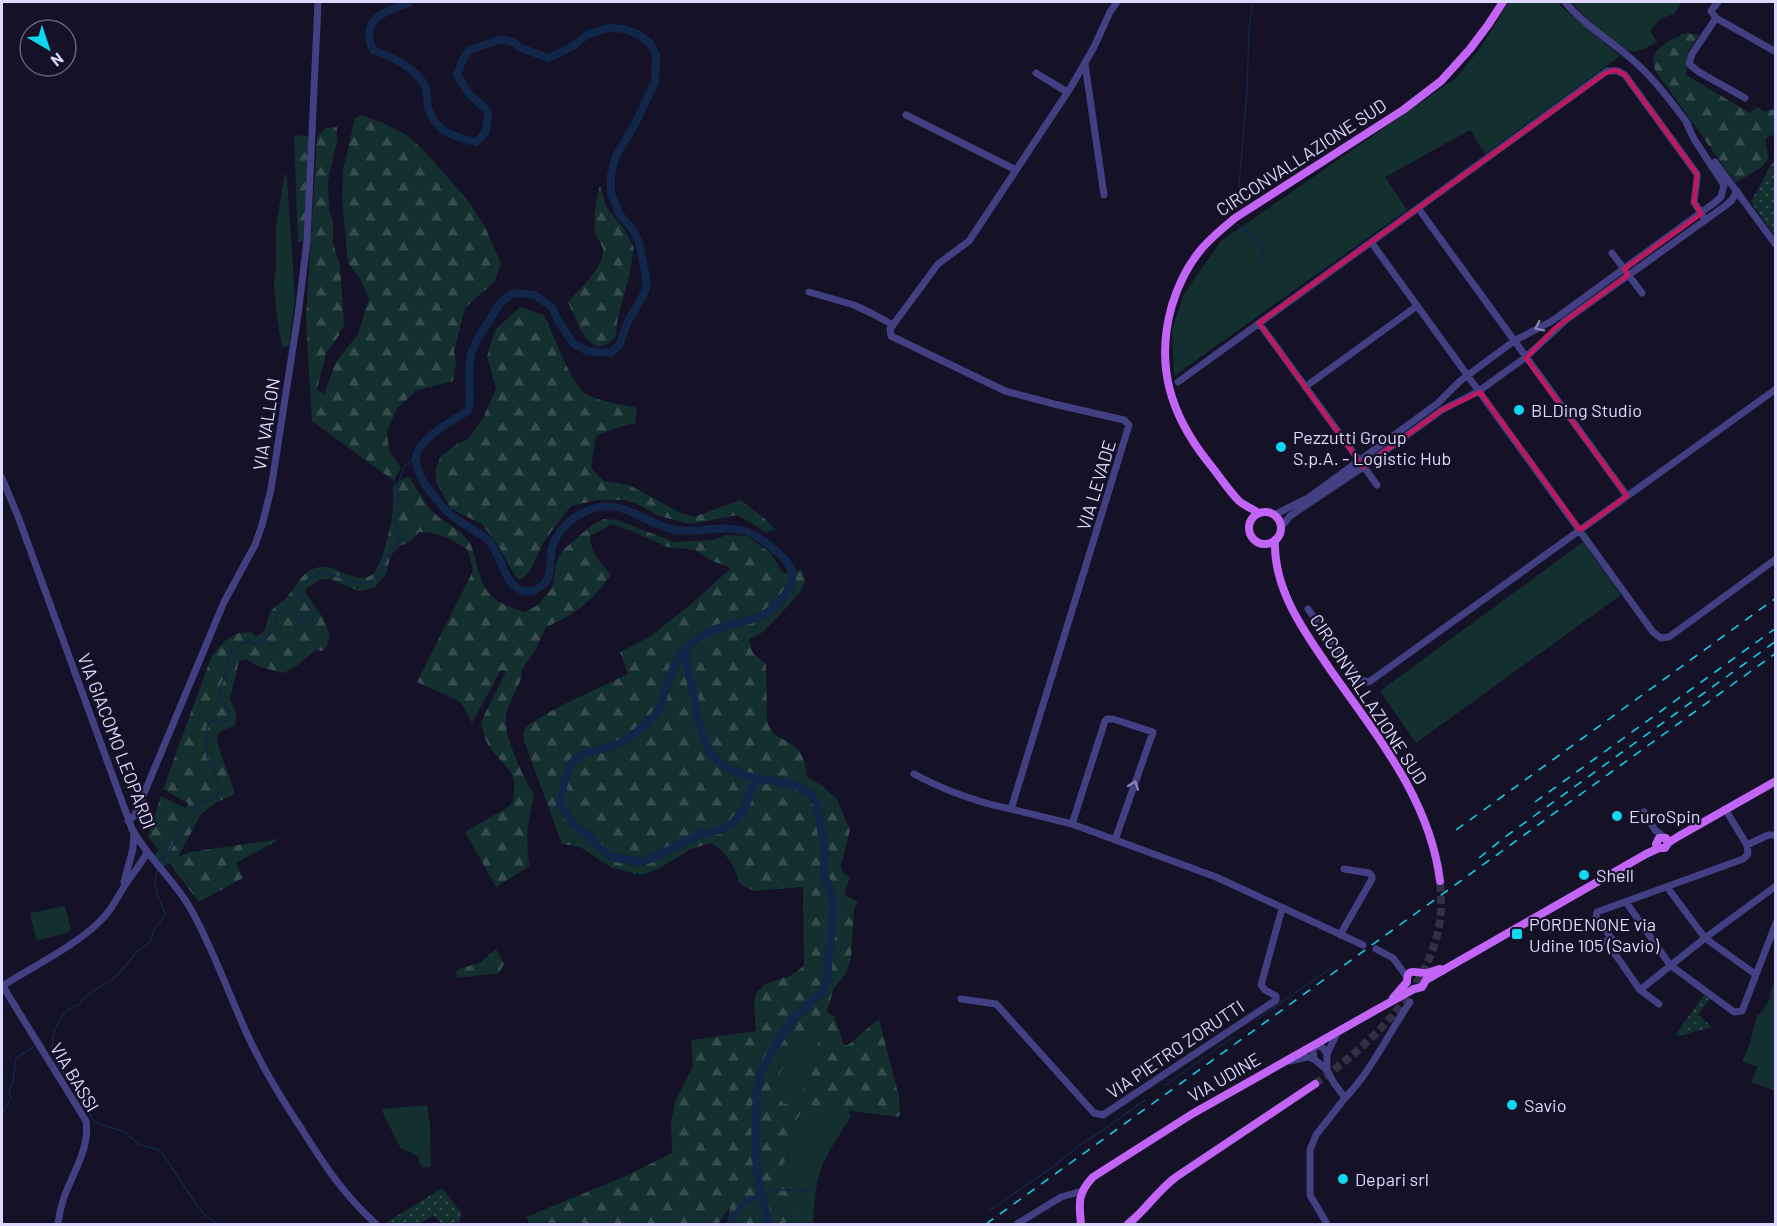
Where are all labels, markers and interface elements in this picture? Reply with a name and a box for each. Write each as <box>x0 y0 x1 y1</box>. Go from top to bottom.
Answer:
north arrow <box>18 18 78 78</box>
text: N <box>48 49 68 71</box>
street label: CIRCONVALLAZIONE SUD <box>1212 94 1390 220</box>
one-way arrow <box>1534 320 1545 332</box>
street label: VIA VALLON <box>248 376 284 472</box>
place label: BLDing Studio <box>1531 399 1642 421</box>
marker: BLDing Studio <box>1512 403 1526 417</box>
place label: Pezzutti Group S.p.A. - Logistic Hub <box>1293 426 1451 469</box>
street label: VIA LEVADE <box>1072 437 1120 533</box>
marker: Pezzutti Group S.p.A. - Logistic Hub <box>1274 440 1288 454</box>
street label: CIRCONVALLAZIONE SUD <box>1306 610 1432 788</box>
street label: VIA GIACOMO LEOPARDI <box>73 650 161 832</box>
one-way arrow <box>1127 780 1140 791</box>
place label: EuroSpin <box>1629 805 1701 827</box>
marker: EuroSpin <box>1610 809 1624 823</box>
place label: Shell <box>1596 864 1634 886</box>
marker: Shell <box>1577 868 1591 882</box>
place label: PORDENONE via Udine 105 (Savio) <box>1529 913 1659 956</box>
marker: PORDENONE via Udine 105 (Savio) <box>1510 927 1524 941</box>
street label: VIA PIETRO ZORUTTI <box>1102 995 1248 1103</box>
street label: VIA BASSI <box>46 1038 104 1116</box>
street label: VIA UDINE <box>1184 1047 1264 1107</box>
place label: Savio <box>1524 1094 1567 1116</box>
marker: Savio <box>1505 1098 1519 1112</box>
place label: Depari srl <box>1355 1168 1429 1190</box>
marker: Depari srl <box>1336 1172 1350 1186</box>

